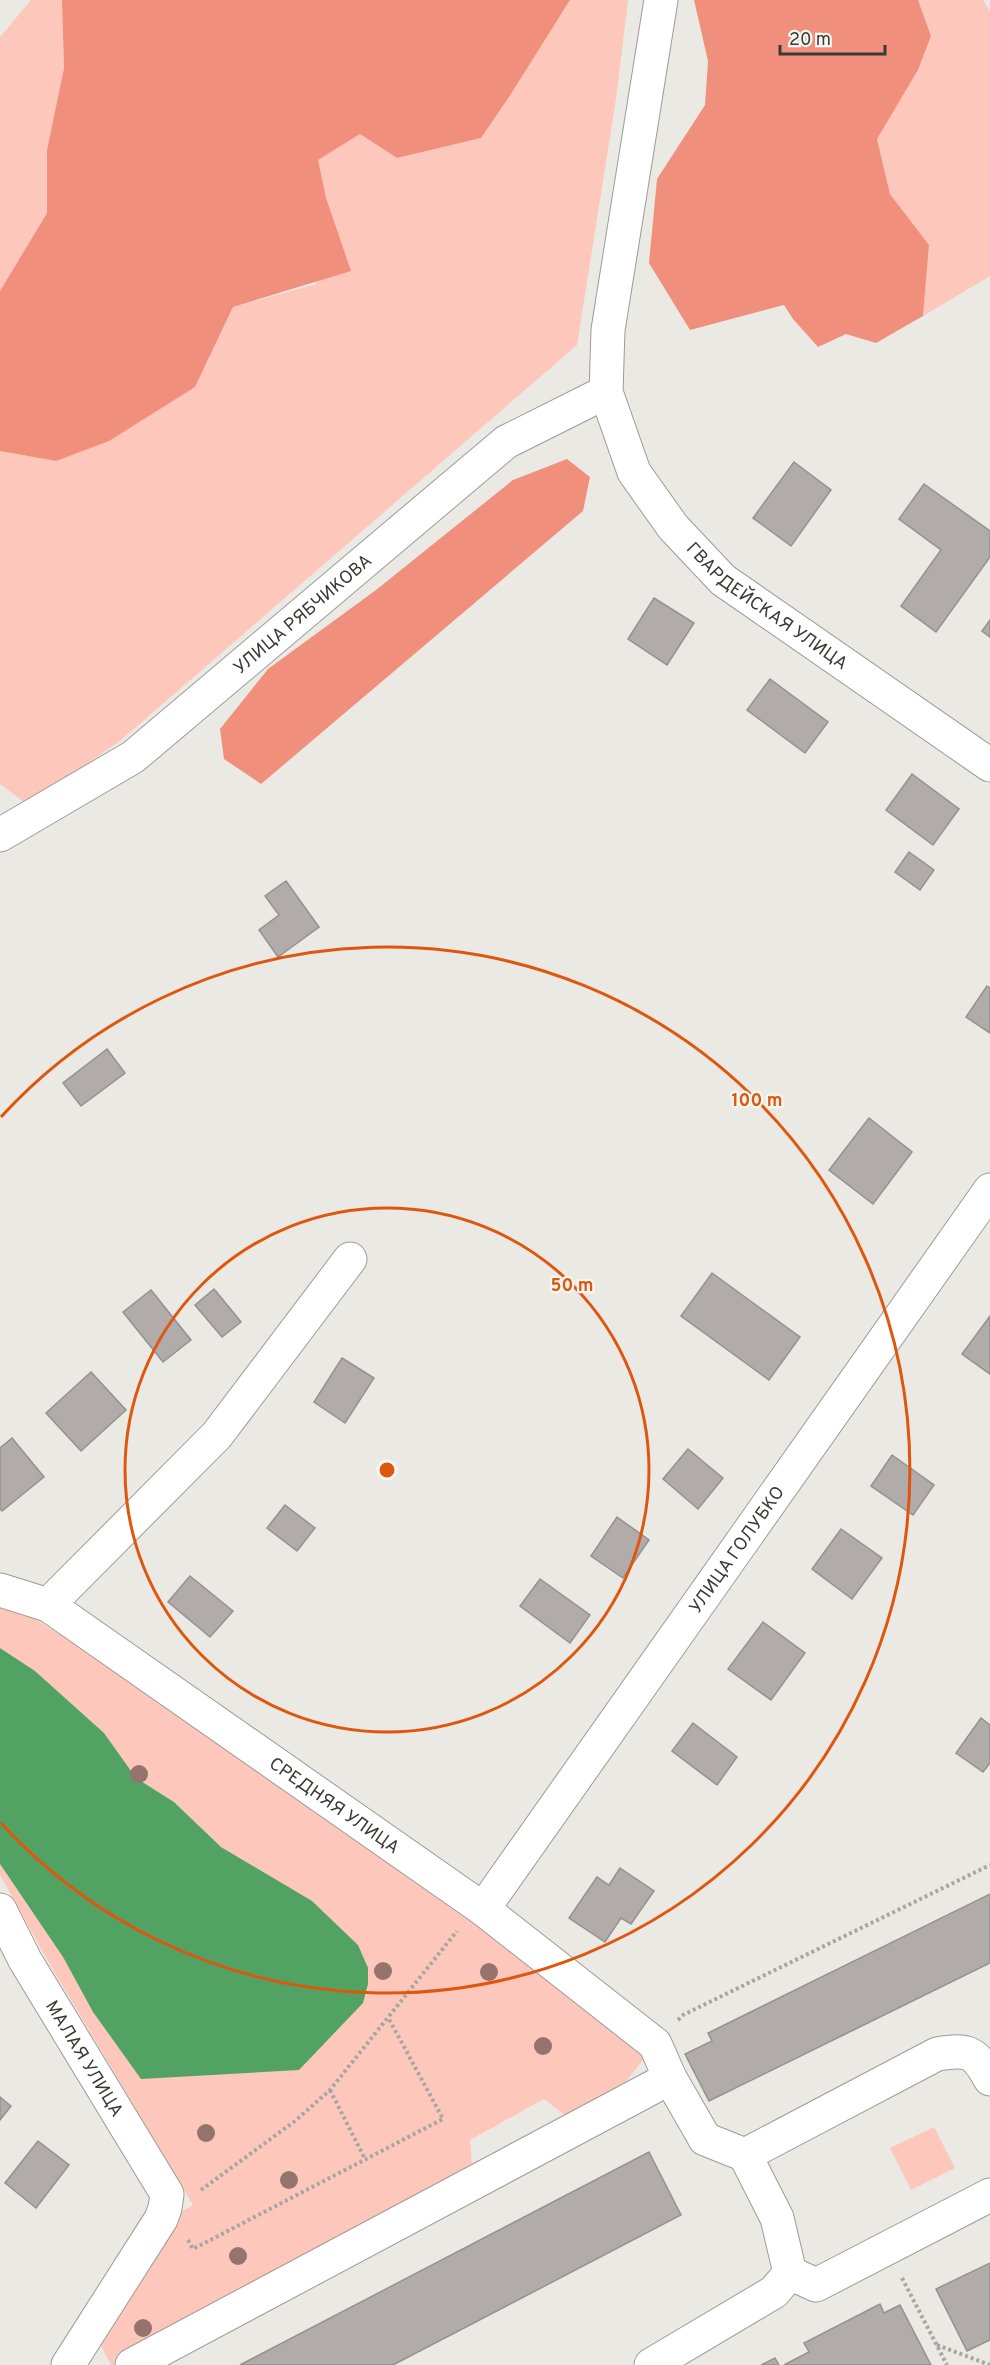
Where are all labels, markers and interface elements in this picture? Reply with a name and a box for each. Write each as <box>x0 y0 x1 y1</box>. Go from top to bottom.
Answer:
scale bar <box>780 18 885 56</box>
text: 20 m <box>789 29 831 52</box>
street label: ГВАРДЕЙСКАЯ УЛИЦА <box>680 538 852 676</box>
street label: УЛИЦА РЯБЧИКОВА <box>229 550 377 680</box>
text: 100 m <box>731 1090 783 1113</box>
text: 50 m <box>550 1275 594 1298</box>
centre of rings <box>377 1460 397 1480</box>
street label: УЛИЦА ГОЛУБКО <box>685 1482 791 1619</box>
street label: СРЕДНЯЯ УЛИЦА <box>264 1753 403 1860</box>
street label: МАЛАЯ УЛИЦА <box>39 1997 128 2122</box>

